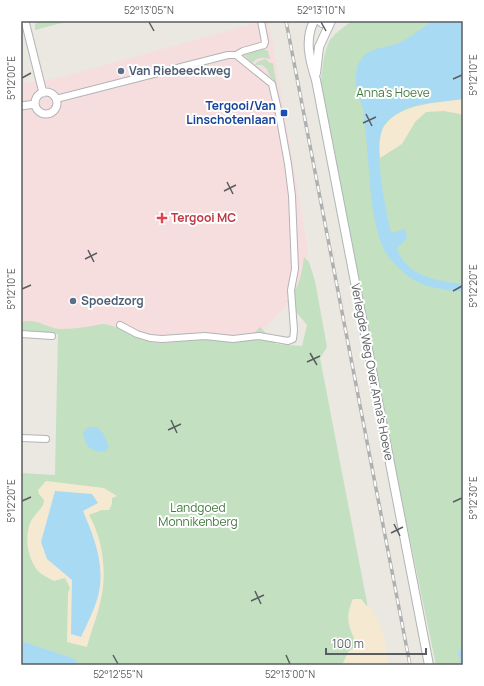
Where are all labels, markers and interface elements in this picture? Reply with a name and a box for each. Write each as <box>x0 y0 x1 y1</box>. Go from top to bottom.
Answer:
text: 52°13'05"N <box>124 3 174 17</box>
text: 52°13'10"N <box>297 3 345 17</box>
text: 5°12'10"E <box>466 54 480 96</box>
text: 5°12'00"E <box>4 56 18 100</box>
place label: Van Riebeeckweg <box>129 62 231 79</box>
marker: Van Riebeeckweg <box>116 66 126 76</box>
park label: Anna's Hoeve <box>356 84 430 101</box>
place label: Tergooi/Van Linschotenlaan <box>186 97 276 128</box>
marker: Tergooi/Van Linschotenlaan <box>279 108 289 118</box>
place label: Tergooi MC <box>171 209 236 226</box>
marker: Tergooi MC <box>156 212 168 224</box>
text: 5°12'20"E <box>466 264 480 308</box>
text: 5°12'10"E <box>4 268 18 310</box>
street label: Verlegde Weg Over Anna's Hoeve <box>347 282 398 462</box>
place label: Spoedzorg <box>81 292 144 309</box>
marker: Spoedzorg <box>68 296 78 306</box>
text: 5°12'30"E <box>466 476 480 520</box>
text: 5°12'20"E <box>4 479 18 523</box>
park label: Landgoed Monnikenberg <box>158 499 238 530</box>
scale bar <box>326 630 426 656</box>
text: 100 m <box>332 635 364 652</box>
text: 52°12'55"N <box>93 667 143 681</box>
text: 52°13'00"N <box>265 667 315 681</box>

